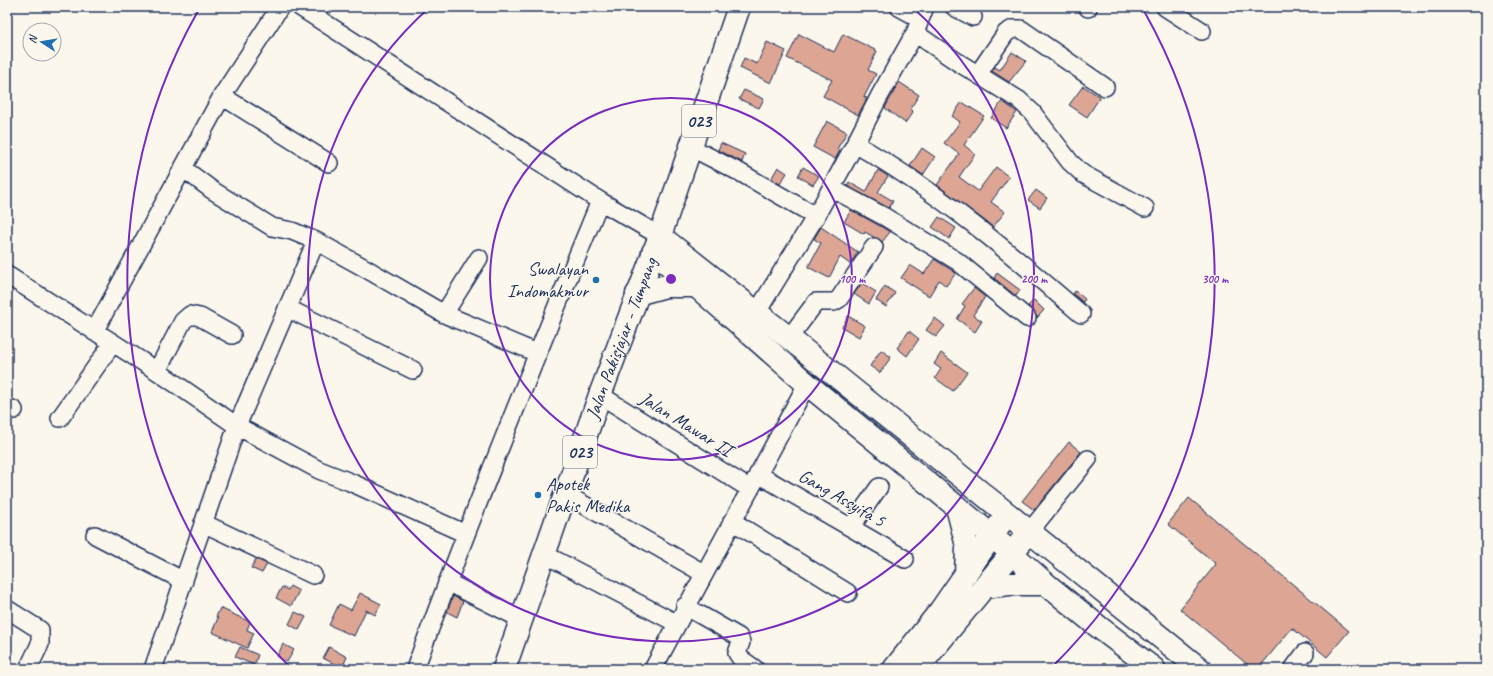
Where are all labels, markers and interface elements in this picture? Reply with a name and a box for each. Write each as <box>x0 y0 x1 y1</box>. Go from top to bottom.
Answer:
north arrow <box>22 22 62 62</box>
text: N <box>25 33 40 45</box>
road number: 023 <box>682 105 716 137</box>
street label: Jalan Pakisjajar - Tumpang <box>580 253 663 423</box>
place label: Swalayan Indomakmur <box>507 257 590 303</box>
text: 100 m <box>839 271 866 287</box>
text: 200 m <box>1021 271 1048 287</box>
text: 300 m <box>1202 271 1229 287</box>
centre of rings <box>664 272 678 286</box>
marker: Swalayan Indomakmur <box>591 275 601 285</box>
street label: Jalan Mawar II <box>634 386 740 464</box>
road number: 023 <box>563 436 597 468</box>
street label: Gang Assyifa 5 <box>794 464 891 533</box>
place label: Apotek Pakis Medika <box>546 472 631 518</box>
marker: Apotek Pakis Medika <box>533 490 543 500</box>

